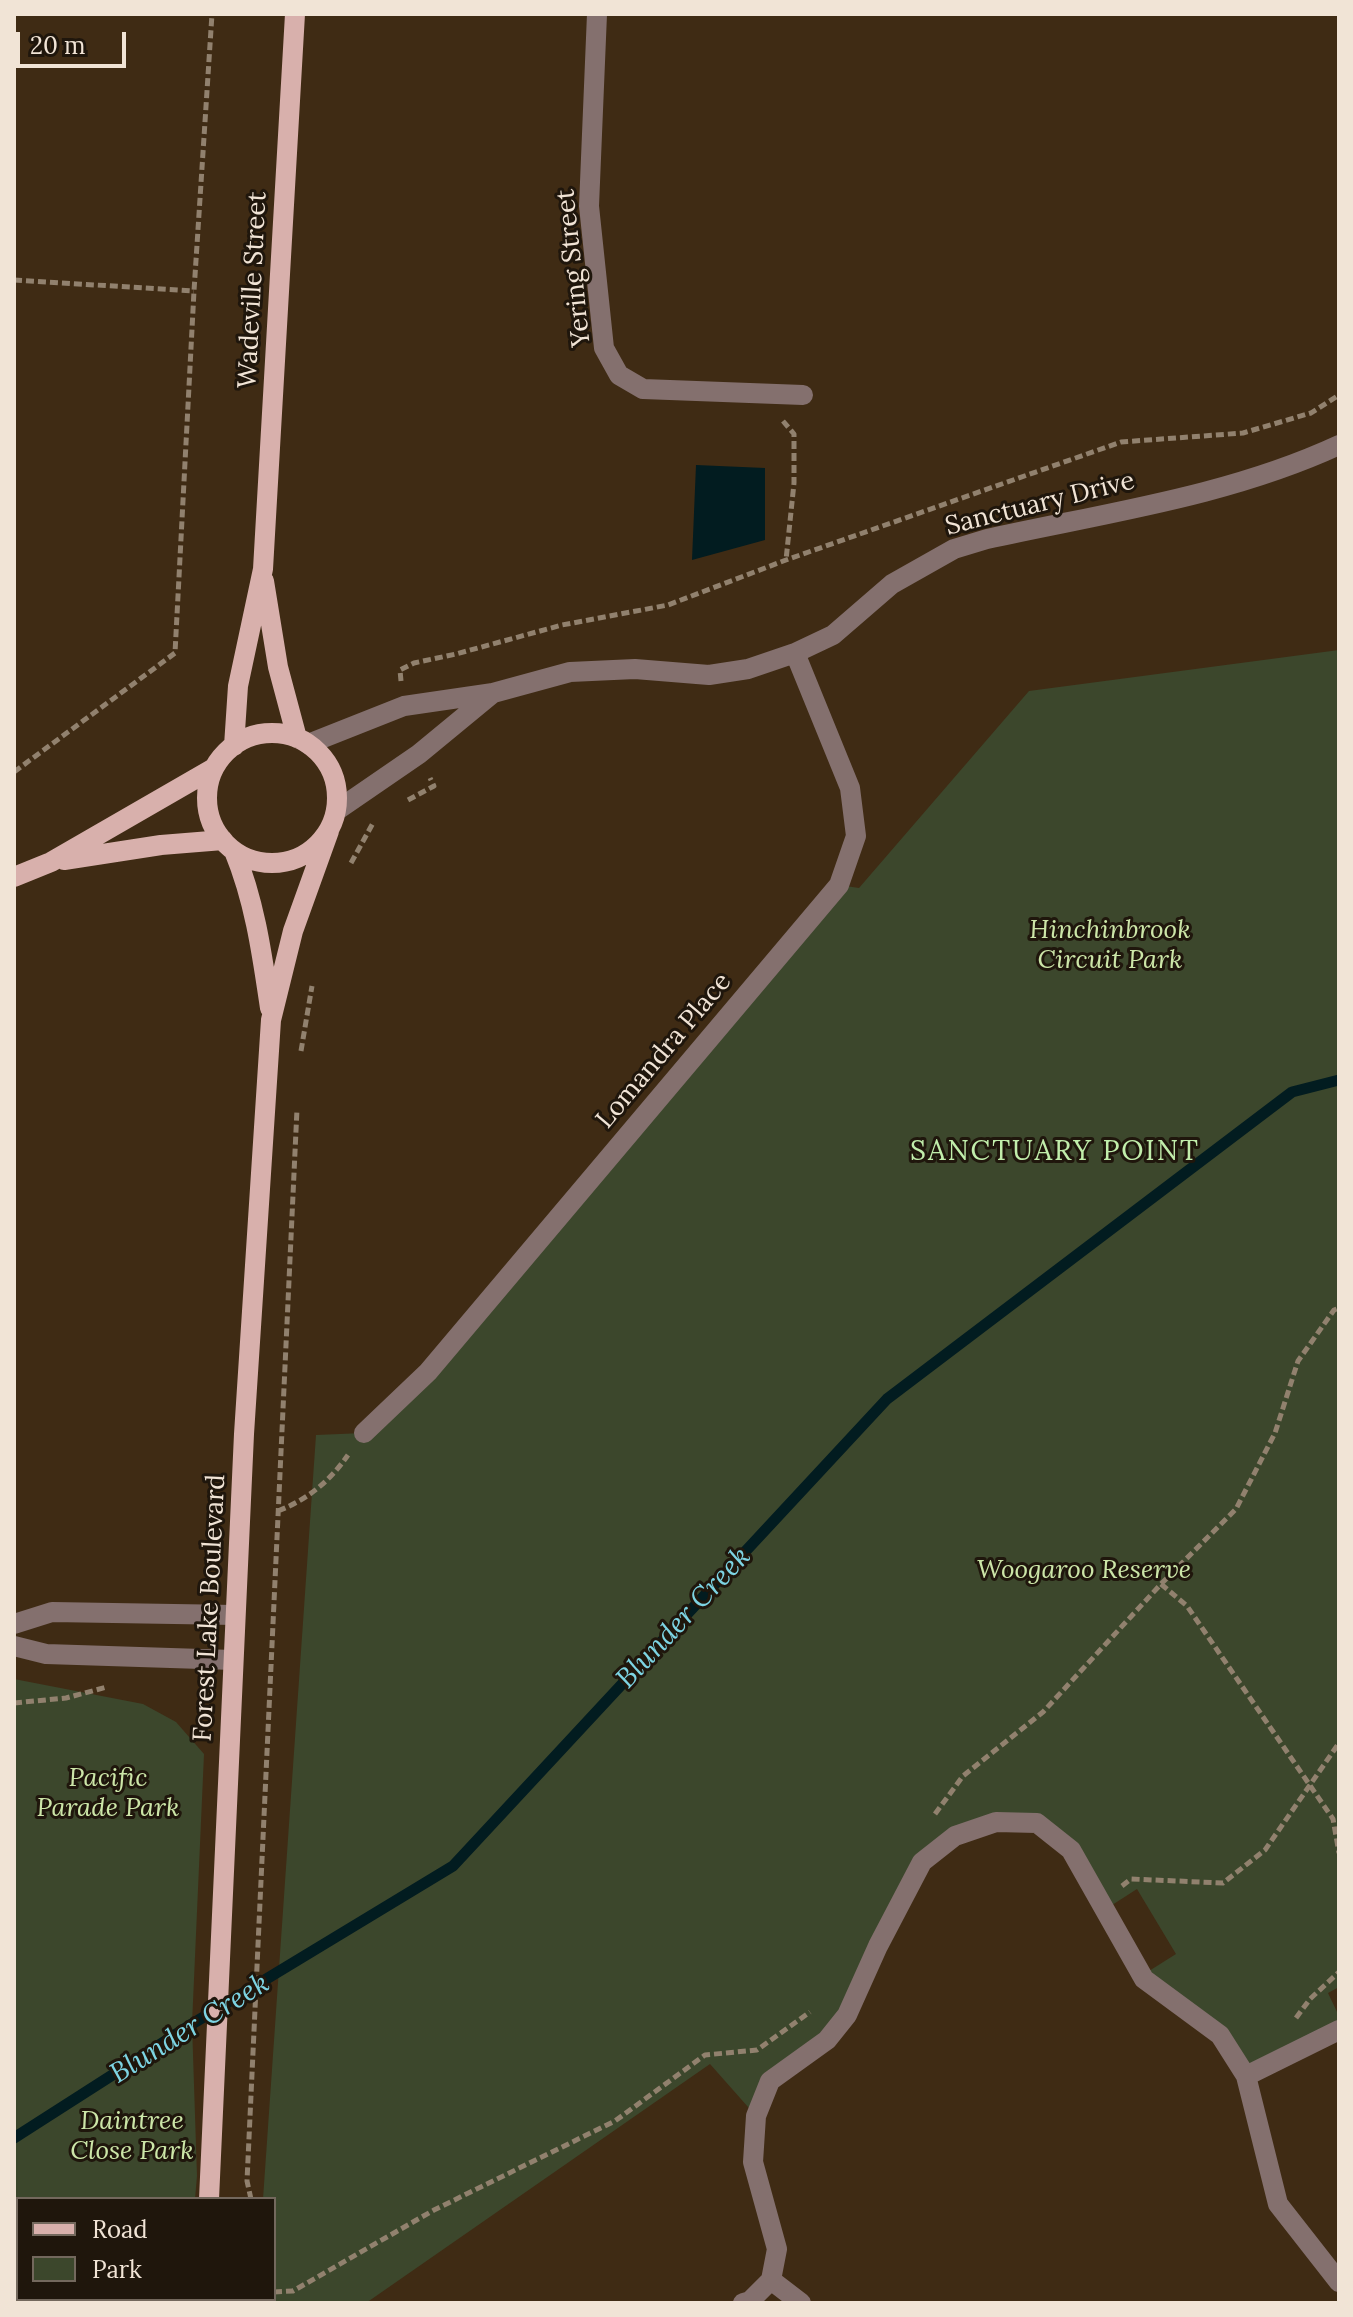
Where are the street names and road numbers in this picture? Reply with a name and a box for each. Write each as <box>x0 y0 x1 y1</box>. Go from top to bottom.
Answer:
street label: Yering Street <box>550 188 598 348</box>
street label: Wadeville Street <box>232 191 274 389</box>
street label: Sanctuary Drive <box>942 465 1138 543</box>
street label: Lomandra Place <box>590 967 738 1135</box>
street label: Forest Lake Boulevard <box>187 1473 233 1743</box>

